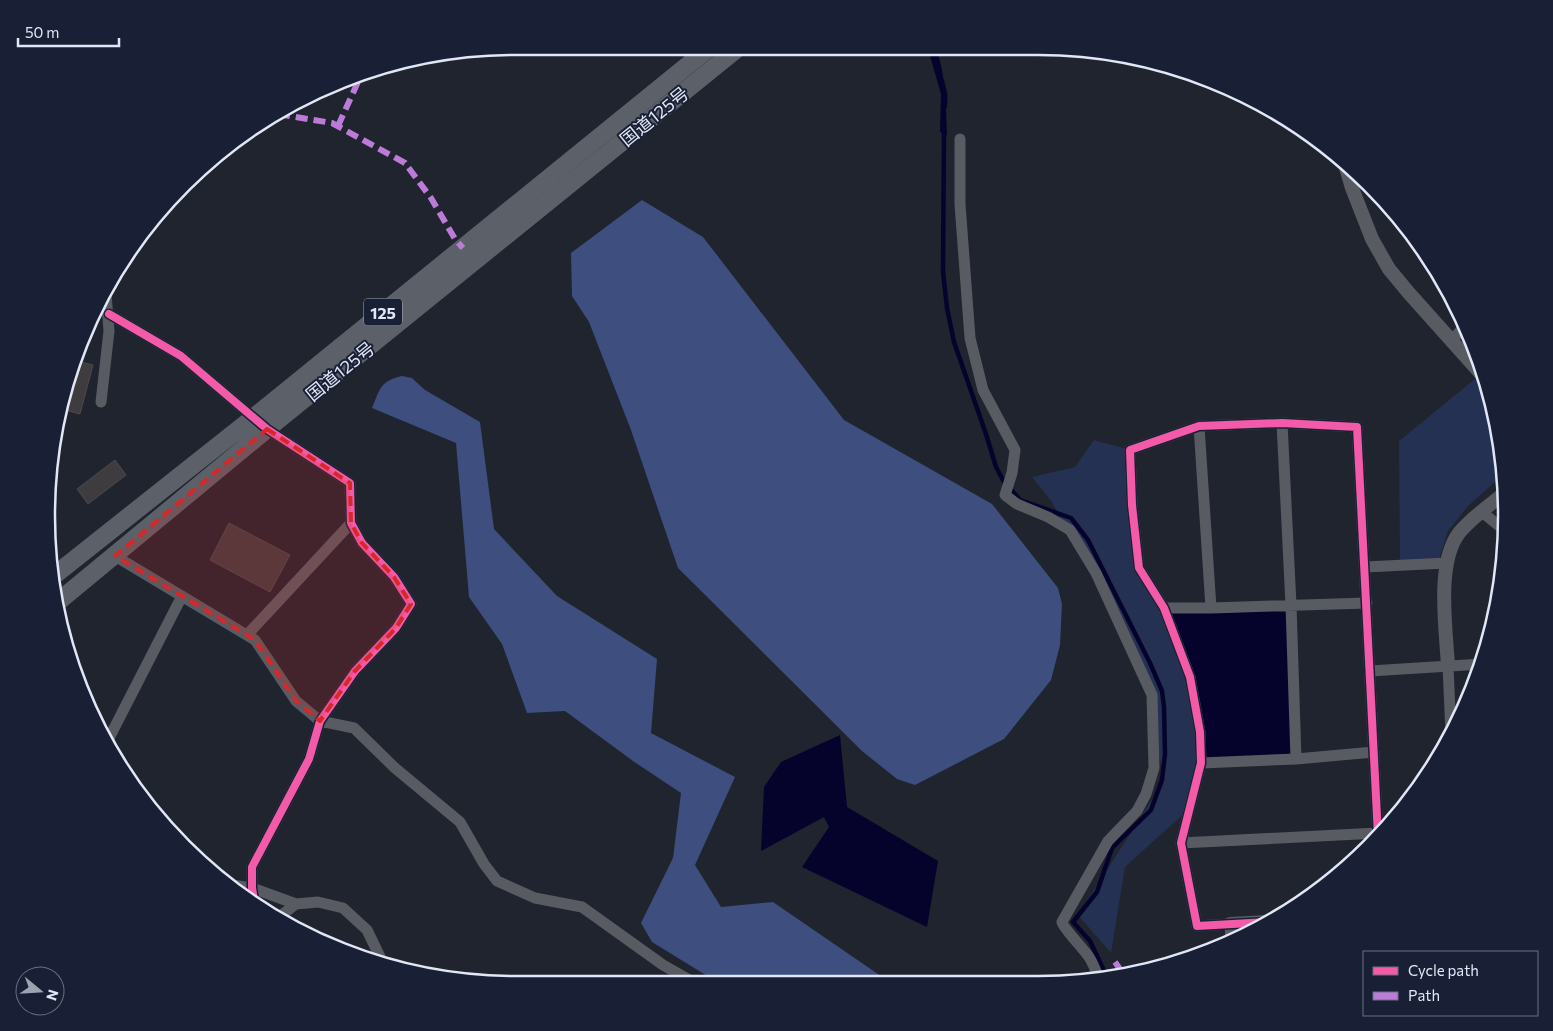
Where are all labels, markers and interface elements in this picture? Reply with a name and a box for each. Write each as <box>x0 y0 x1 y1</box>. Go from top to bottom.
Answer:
scale bar <box>18 15 119 47</box>
text: 50 m <box>25 23 59 41</box>
street label: 国道125号 <box>615 82 693 150</box>
road number: 125 <box>364 298 402 326</box>
street label: 国道125号 <box>301 337 379 405</box>
legend <box>1363 951 1538 1016</box>
text: Cycle path <box>1408 961 1479 979</box>
north arrow <box>15 966 65 1016</box>
text: Path <box>1408 986 1440 1004</box>
text: N <box>43 988 63 1003</box>

